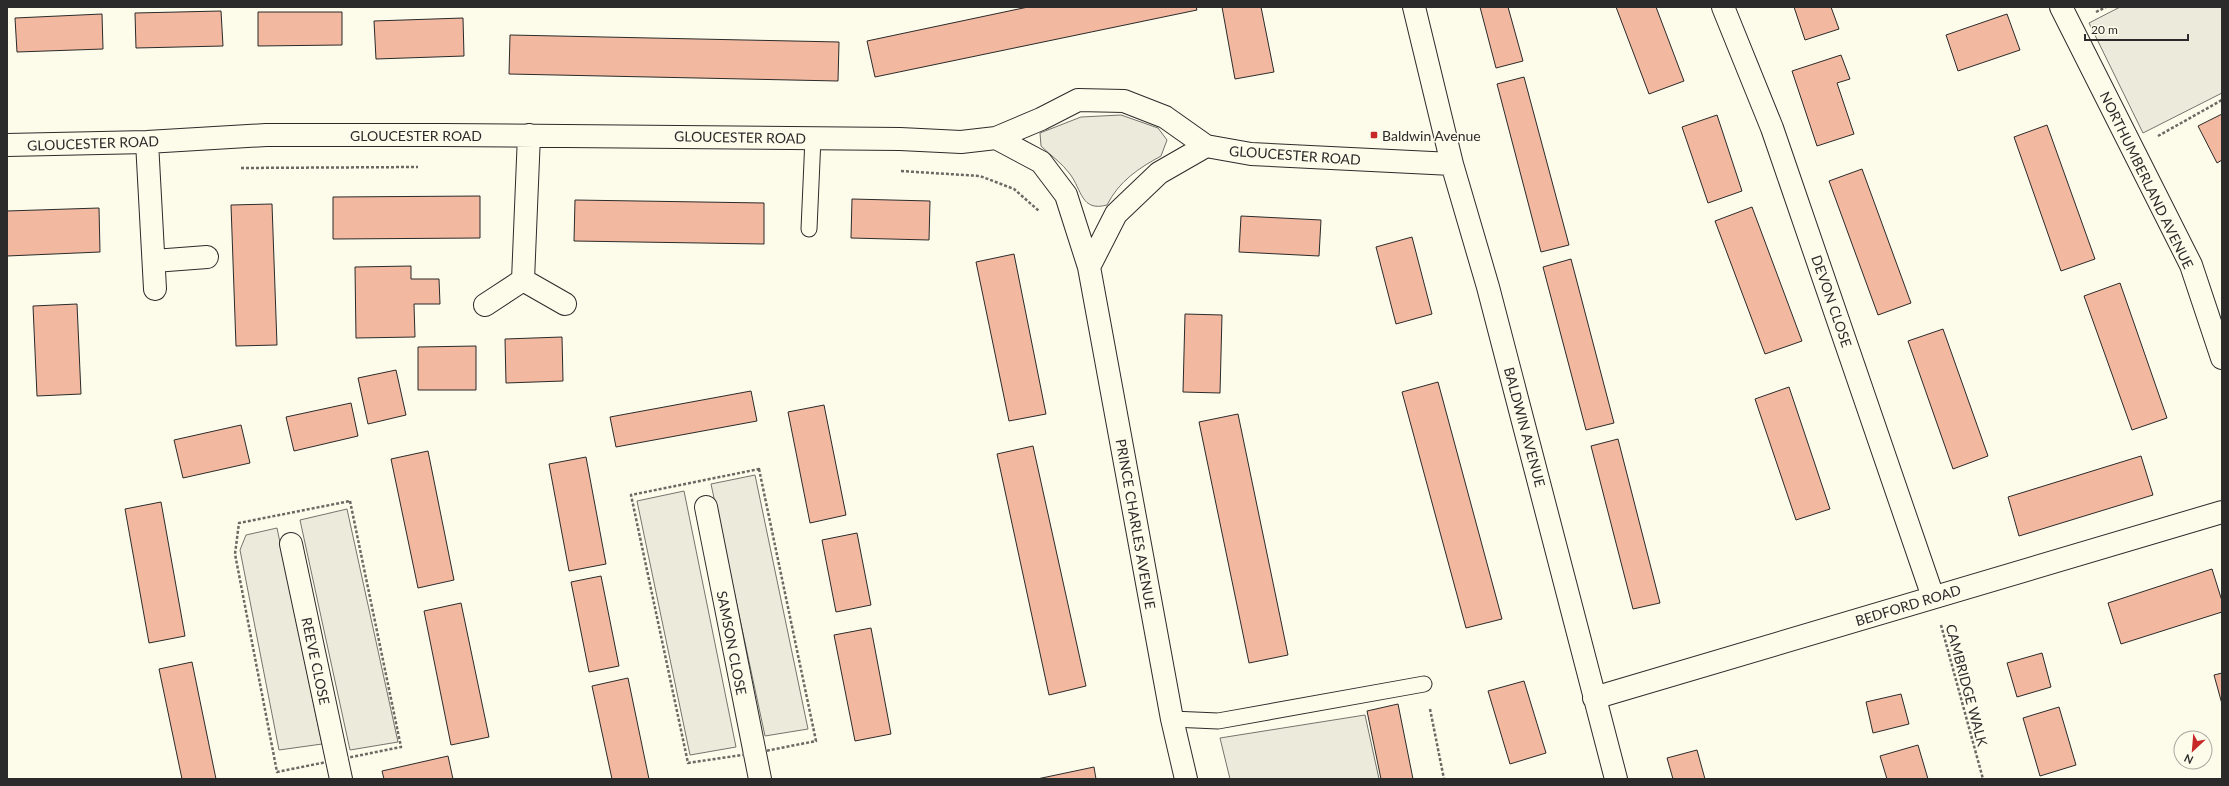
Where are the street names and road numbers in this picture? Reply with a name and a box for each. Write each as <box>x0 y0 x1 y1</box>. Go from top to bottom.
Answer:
street label: NORTHUMBERLAND AVENUE <box>2097 89 2197 271</box>
street label: GLOUCESTER ROAD <box>350 127 482 144</box>
street label: GLOUCESTER ROAD <box>674 127 806 147</box>
street label: GLOUCESTER ROAD <box>27 132 159 154</box>
street label: GLOUCESTER ROAD <box>1229 142 1361 168</box>
street label: DEVON CLOSE <box>1808 253 1856 349</box>
street label: BALDWIN AVENUE <box>1501 365 1549 489</box>
street label: PRINCE CHARLES AVENUE <box>1113 438 1159 610</box>
street label: BEDFORD ROAD <box>1853 581 1963 629</box>
street label: SAMSON CLOSE <box>714 589 750 697</box>
street label: REEVE CLOSE <box>298 616 334 706</box>
street label: CAMBRIDGE WALK <box>1943 622 1992 749</box>

